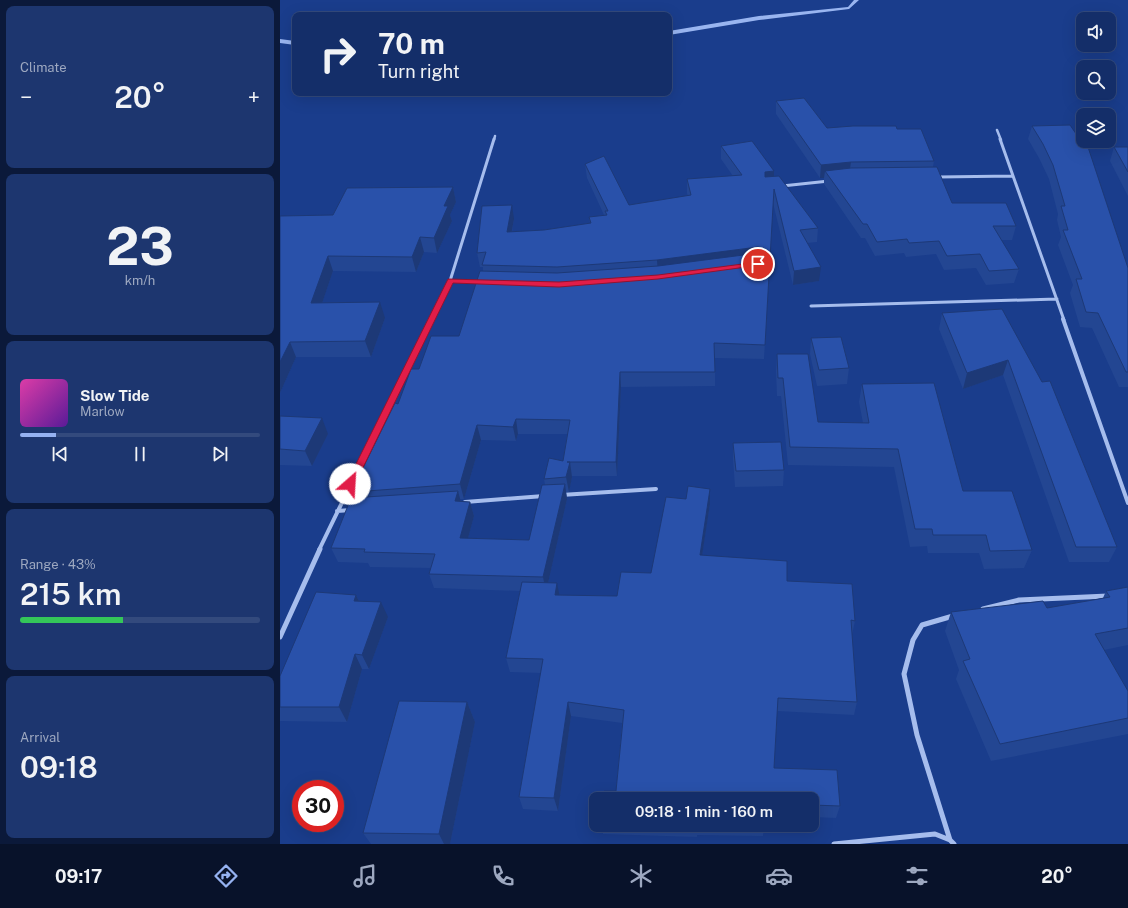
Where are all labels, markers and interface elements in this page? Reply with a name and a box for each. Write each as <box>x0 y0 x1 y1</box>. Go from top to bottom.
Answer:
map controls <box>1076 12 1116 148</box>
button: sound <box>1076 12 1116 52</box>
text: 70 m <box>378 27 445 60</box>
icon: right <box>312 28 364 80</box>
text: Climate <box>20 60 67 75</box>
button: search <box>1076 60 1116 100</box>
text: Turn right <box>378 61 460 82</box>
text: 20° <box>114 79 166 115</box>
text: − <box>20 84 32 110</box>
text: + <box>248 84 260 110</box>
button: layers <box>1076 108 1116 148</box>
text: 23 <box>106 216 174 277</box>
pin <box>741 247 775 281</box>
icon: arrive <box>747 253 769 275</box>
text: km/h <box>125 273 155 288</box>
text: Slow Tide <box>80 387 149 404</box>
text: Marlow <box>80 404 125 419</box>
icon: previous <box>49 443 71 465</box>
icon: pause <box>129 443 151 465</box>
icon: next <box>209 443 231 465</box>
position arrow <box>329 463 371 505</box>
text: Range · 43% <box>20 557 96 572</box>
text: 215 km <box>20 576 121 612</box>
text: Arrival <box>20 730 60 745</box>
text: 09:18 <box>20 749 98 785</box>
speed limit sign: 30 <box>292 780 344 832</box>
text: 09:18 · 1 min · 160 m <box>635 803 773 820</box>
icon: directions <box>212 862 240 890</box>
icon: music <box>351 862 379 890</box>
icon: phone <box>489 862 517 890</box>
icon: climate <box>627 862 655 890</box>
icon: car <box>765 862 793 890</box>
icon: filters <box>903 862 931 890</box>
text: 09:17 <box>55 866 102 887</box>
text: 20° <box>1041 866 1073 887</box>

